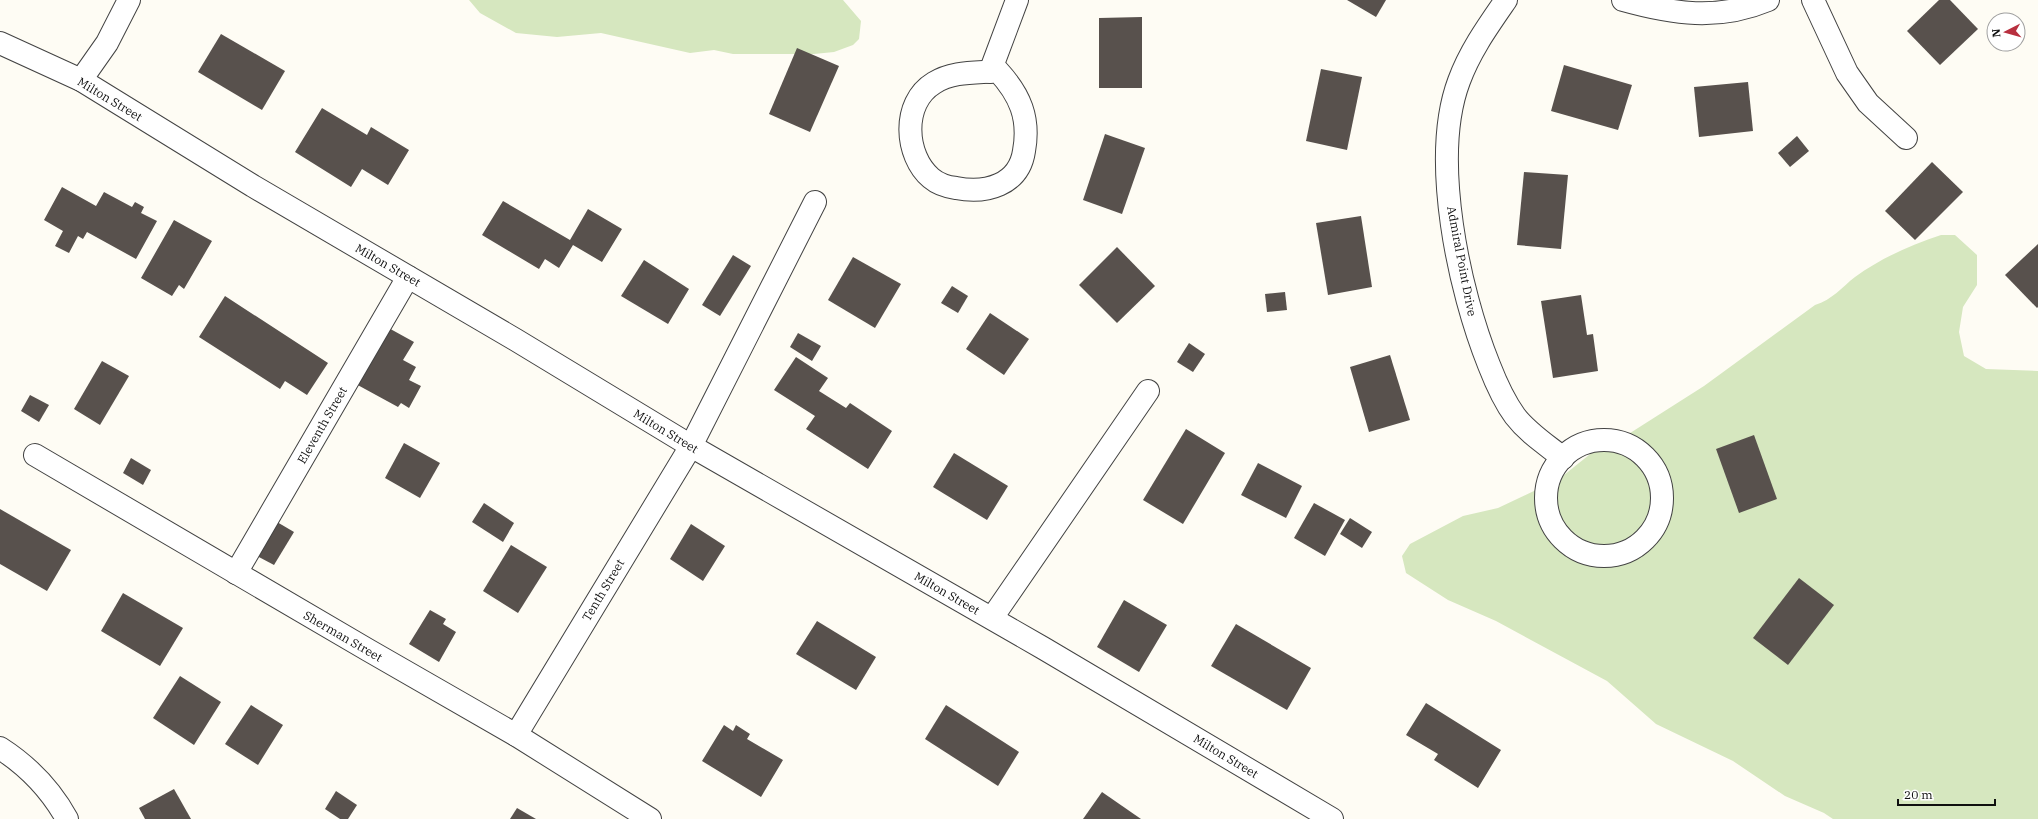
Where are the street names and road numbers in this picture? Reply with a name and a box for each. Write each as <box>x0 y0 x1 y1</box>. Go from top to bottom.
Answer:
street label: Milton Street <box>75 74 145 124</box>
street label: Admiral Point Drive <box>1444 205 1480 317</box>
street label: Milton Street <box>353 240 423 290</box>
street label: Eleventh Street <box>294 384 350 466</box>
street label: Milton Street <box>631 406 701 456</box>
street label: Tenth Street <box>579 556 627 624</box>
street label: Milton Street <box>912 568 982 618</box>
street label: Sherman Street <box>301 607 385 665</box>
street label: Milton Street <box>1191 731 1261 781</box>

